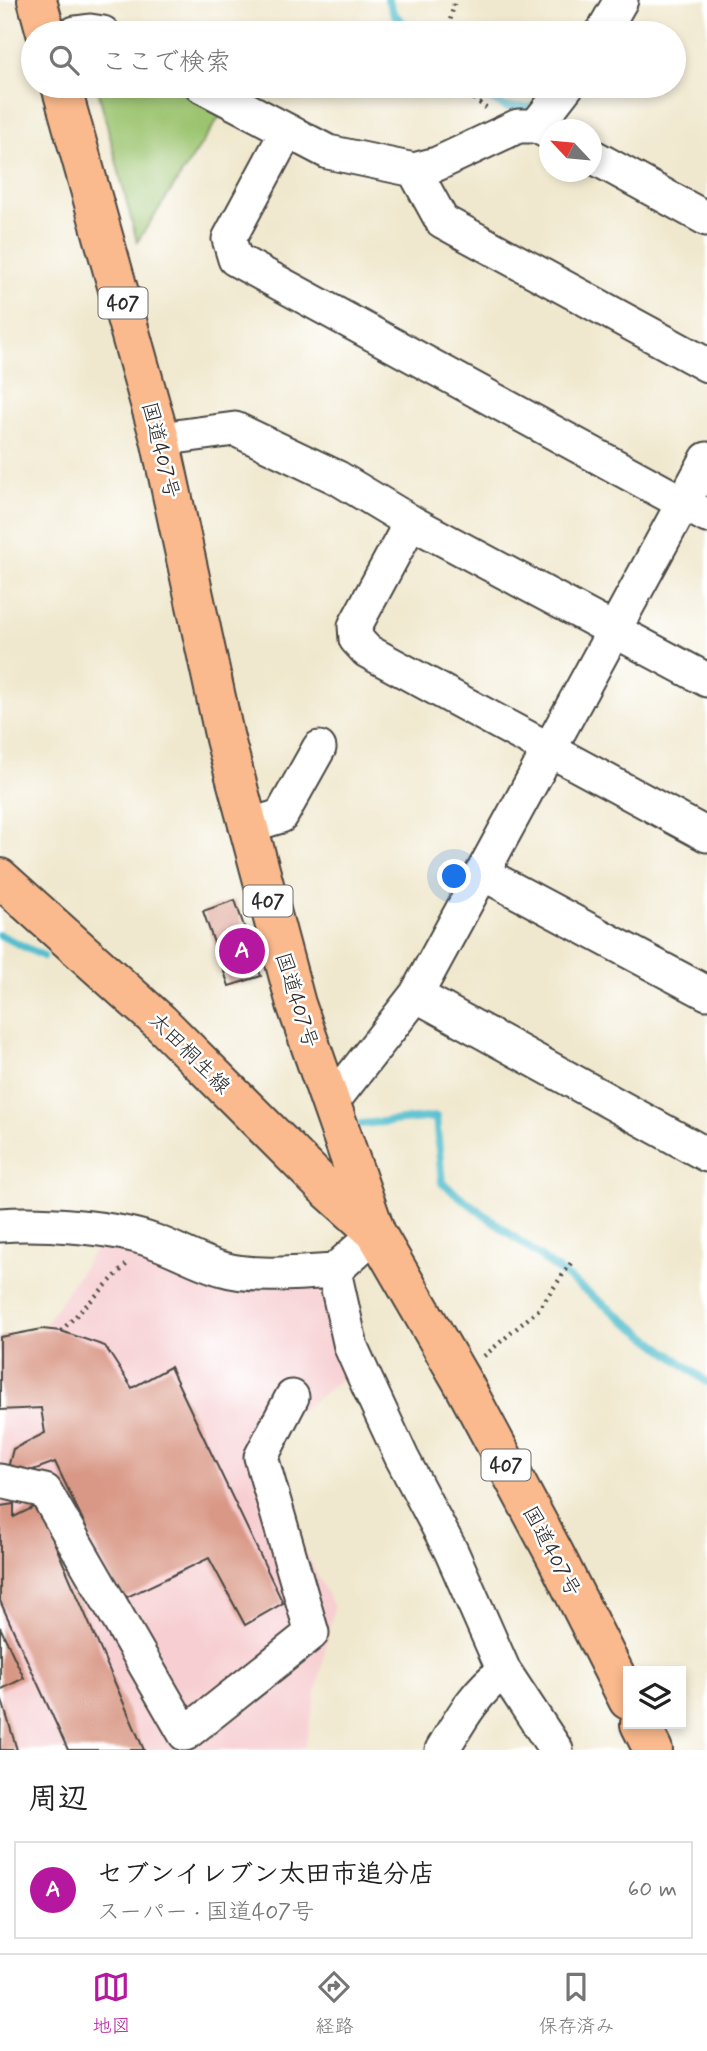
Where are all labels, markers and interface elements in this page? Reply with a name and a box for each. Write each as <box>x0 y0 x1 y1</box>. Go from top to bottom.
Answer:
search box <box>21 21 686 98</box>
icon: search <box>45 41 83 79</box>
text: ここで検索 <box>101 46 231 80</box>
north arrow <box>539 119 602 182</box>
road number: 407 <box>99 288 148 318</box>
street label: 国道407号 <box>134 399 186 502</box>
your location <box>437 859 471 893</box>
road number: 407 <box>244 886 292 917</box>
pin: A <box>219 925 265 977</box>
street label: 国道407号 <box>268 949 324 1052</box>
street label: 太田桐生線 <box>142 1007 236 1101</box>
road number: 407 <box>482 1450 530 1480</box>
street label: 国道407号 <box>516 1501 587 1602</box>
map controls <box>623 1666 686 1729</box>
button: layers <box>623 1666 686 1729</box>
text: 周辺 <box>28 1780 88 1819</box>
text: セブンイレブン太田市追分店 <box>97 1858 435 1892</box>
text: A <box>45 1875 61 1905</box>
text: 60 m <box>628 1875 677 1905</box>
text: スーパー · 国道407号 <box>97 1898 314 1928</box>
tab: 地図 <box>92 1968 131 2039</box>
tab: 経路 <box>315 1968 354 2039</box>
tab: 保存済み <box>538 1968 615 2039</box>

